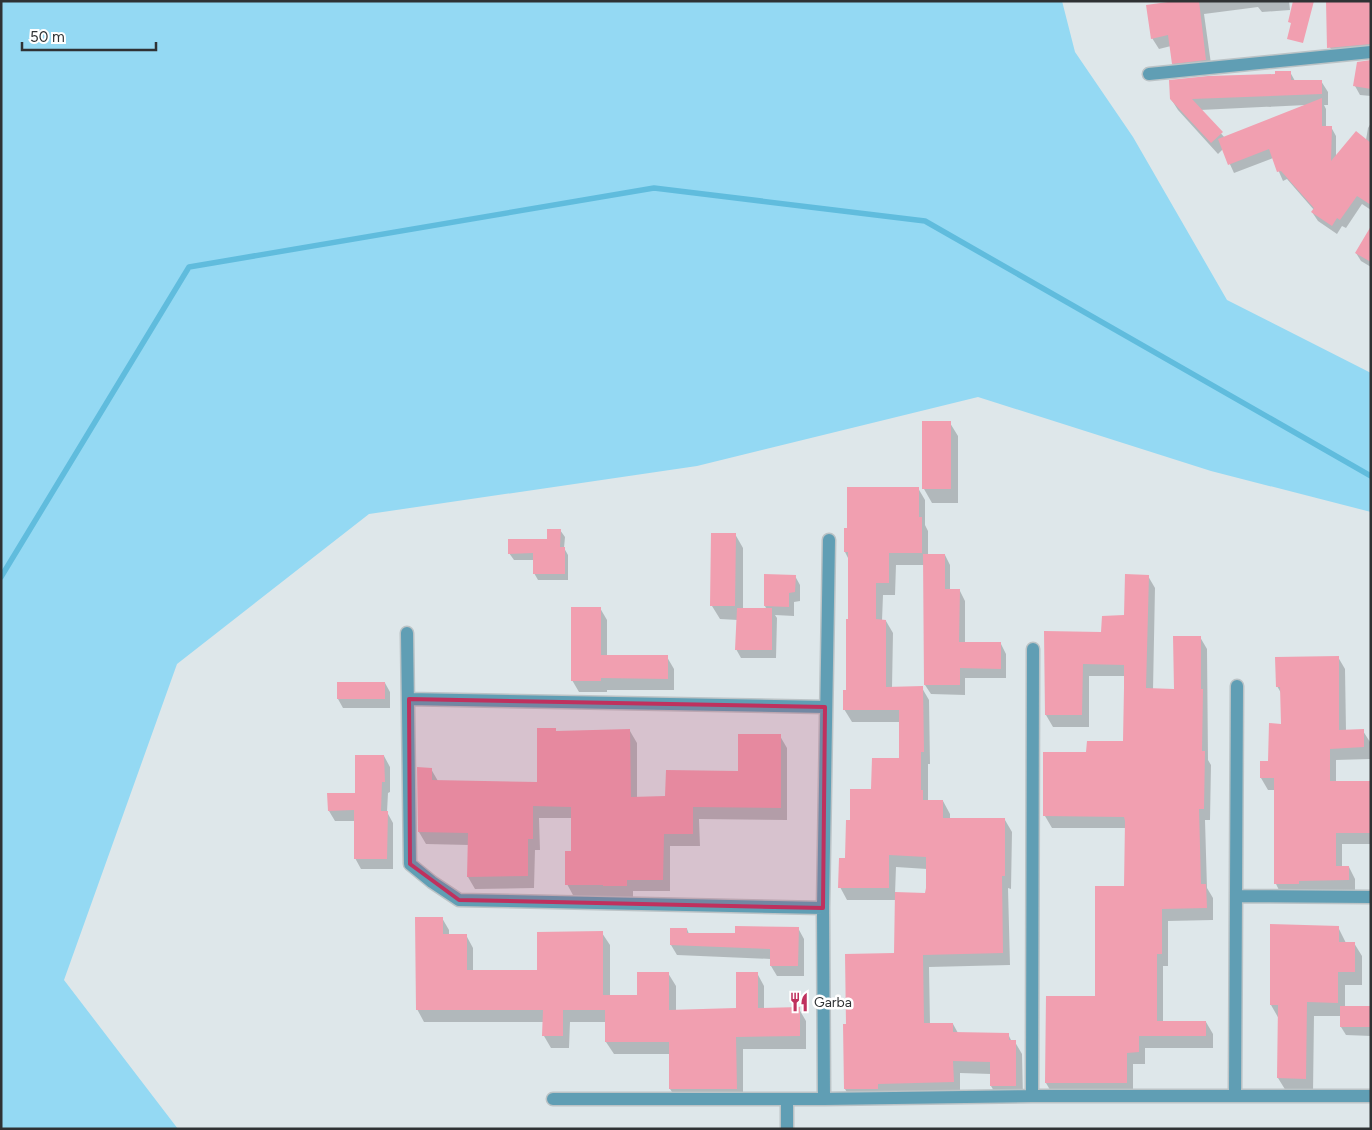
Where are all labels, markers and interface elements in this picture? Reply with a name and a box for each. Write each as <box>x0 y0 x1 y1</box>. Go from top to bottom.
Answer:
scale bar <box>22 20 156 52</box>
text: 50 m <box>30 28 65 46</box>
restaurant icon: Garba <box>788 991 810 1013</box>
place label: Garba <box>814 994 852 1011</box>

